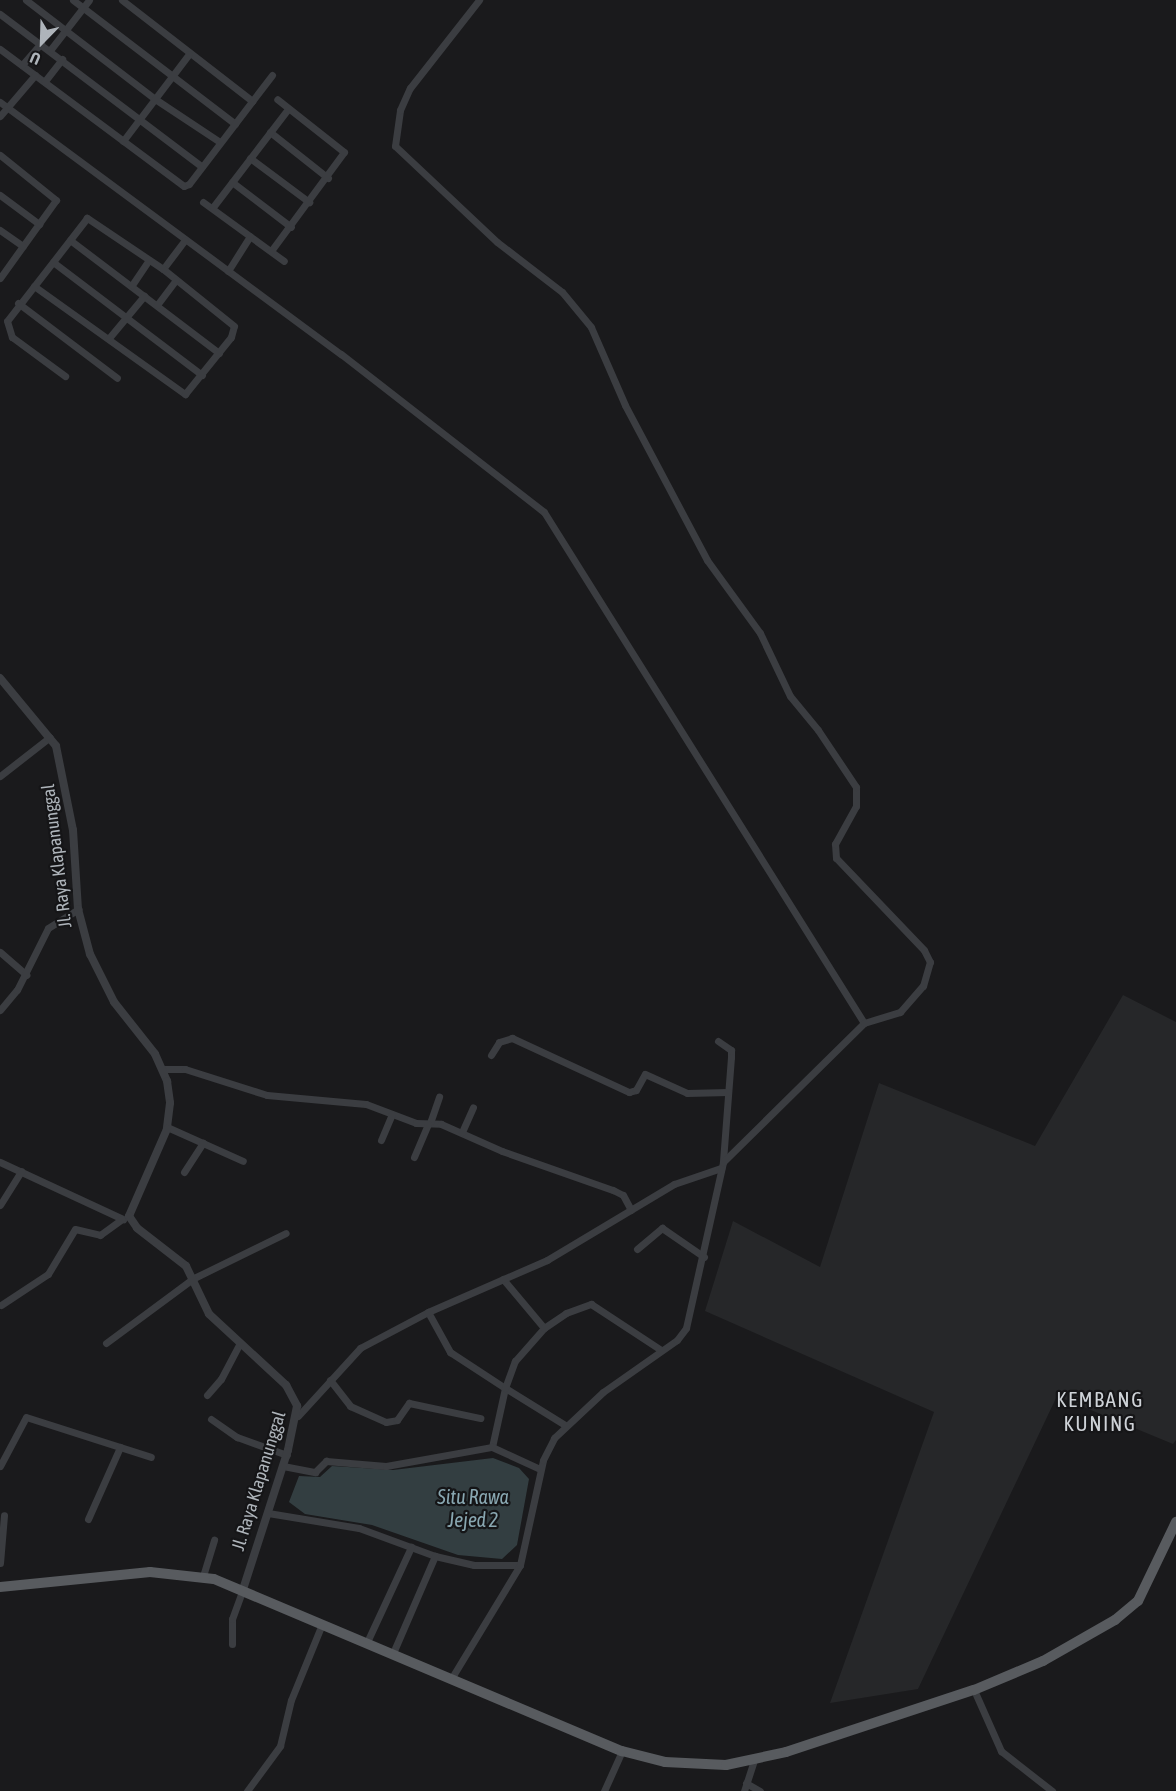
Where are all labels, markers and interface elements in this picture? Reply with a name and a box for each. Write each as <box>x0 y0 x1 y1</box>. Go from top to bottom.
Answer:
north arrow <box>12 12 72 72</box>
text: U <box>27 48 43 69</box>
street label: Jl. Raya Klapanunggal <box>37 783 77 929</box>
district label: KEMBANG KUNING <box>1056 1386 1144 1436</box>
street label: Jl. Raya Klapanunggal <box>228 1409 290 1553</box>
water label: Situ Rawa Jejed 2 <box>437 1484 509 1531</box>

